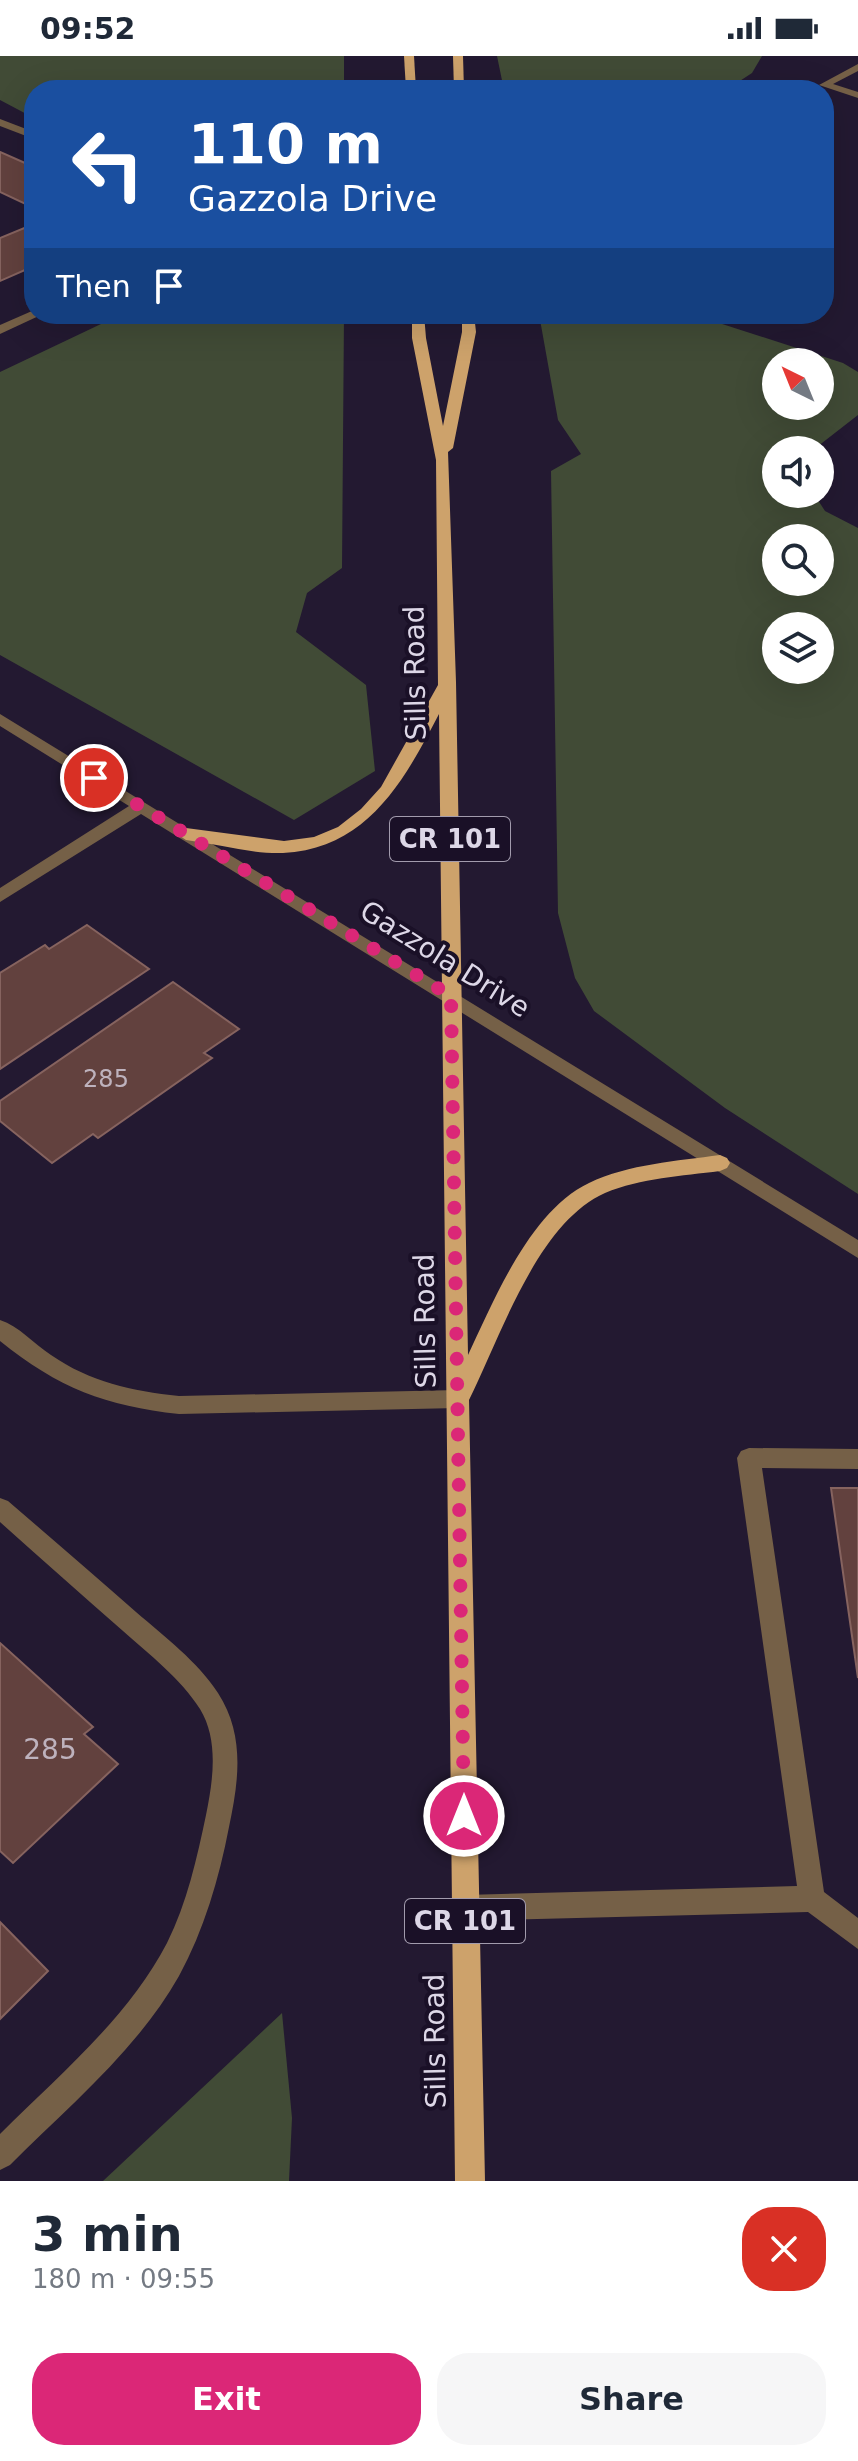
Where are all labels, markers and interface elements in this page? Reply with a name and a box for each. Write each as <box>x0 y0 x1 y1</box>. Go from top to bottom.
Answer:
text: 09:52 <box>40 11 136 46</box>
text: 110 m <box>188 111 383 176</box>
icon: left <box>56 112 160 216</box>
text: Gazzola Drive <box>188 178 437 219</box>
icon: arrive <box>147 264 191 308</box>
text: Then <box>56 269 131 304</box>
north arrow <box>762 348 834 420</box>
map controls <box>762 348 834 684</box>
button: sound <box>762 436 834 508</box>
button: search <box>762 524 834 596</box>
street label: Sills Road <box>397 605 433 741</box>
button: layers <box>762 612 834 684</box>
pin <box>60 744 128 812</box>
icon: arrive <box>72 756 116 800</box>
road number: CR 101 <box>390 817 510 861</box>
street label: Gazzola Drive <box>354 894 536 1024</box>
house number: 285 <box>83 1065 129 1093</box>
street label: Sills Road <box>407 1253 443 1389</box>
house number: 285 <box>23 1733 77 1766</box>
position arrow <box>422 1774 506 1858</box>
road number: CR 101 <box>405 1899 525 1943</box>
street label: Sills Road <box>417 1973 453 2109</box>
text: 3 min <box>32 2206 183 2262</box>
button: close <box>742 2207 826 2291</box>
text: 180 m · 09:55 <box>32 2264 215 2294</box>
button: Exit <box>32 2353 421 2445</box>
button: Share <box>437 2353 826 2445</box>

